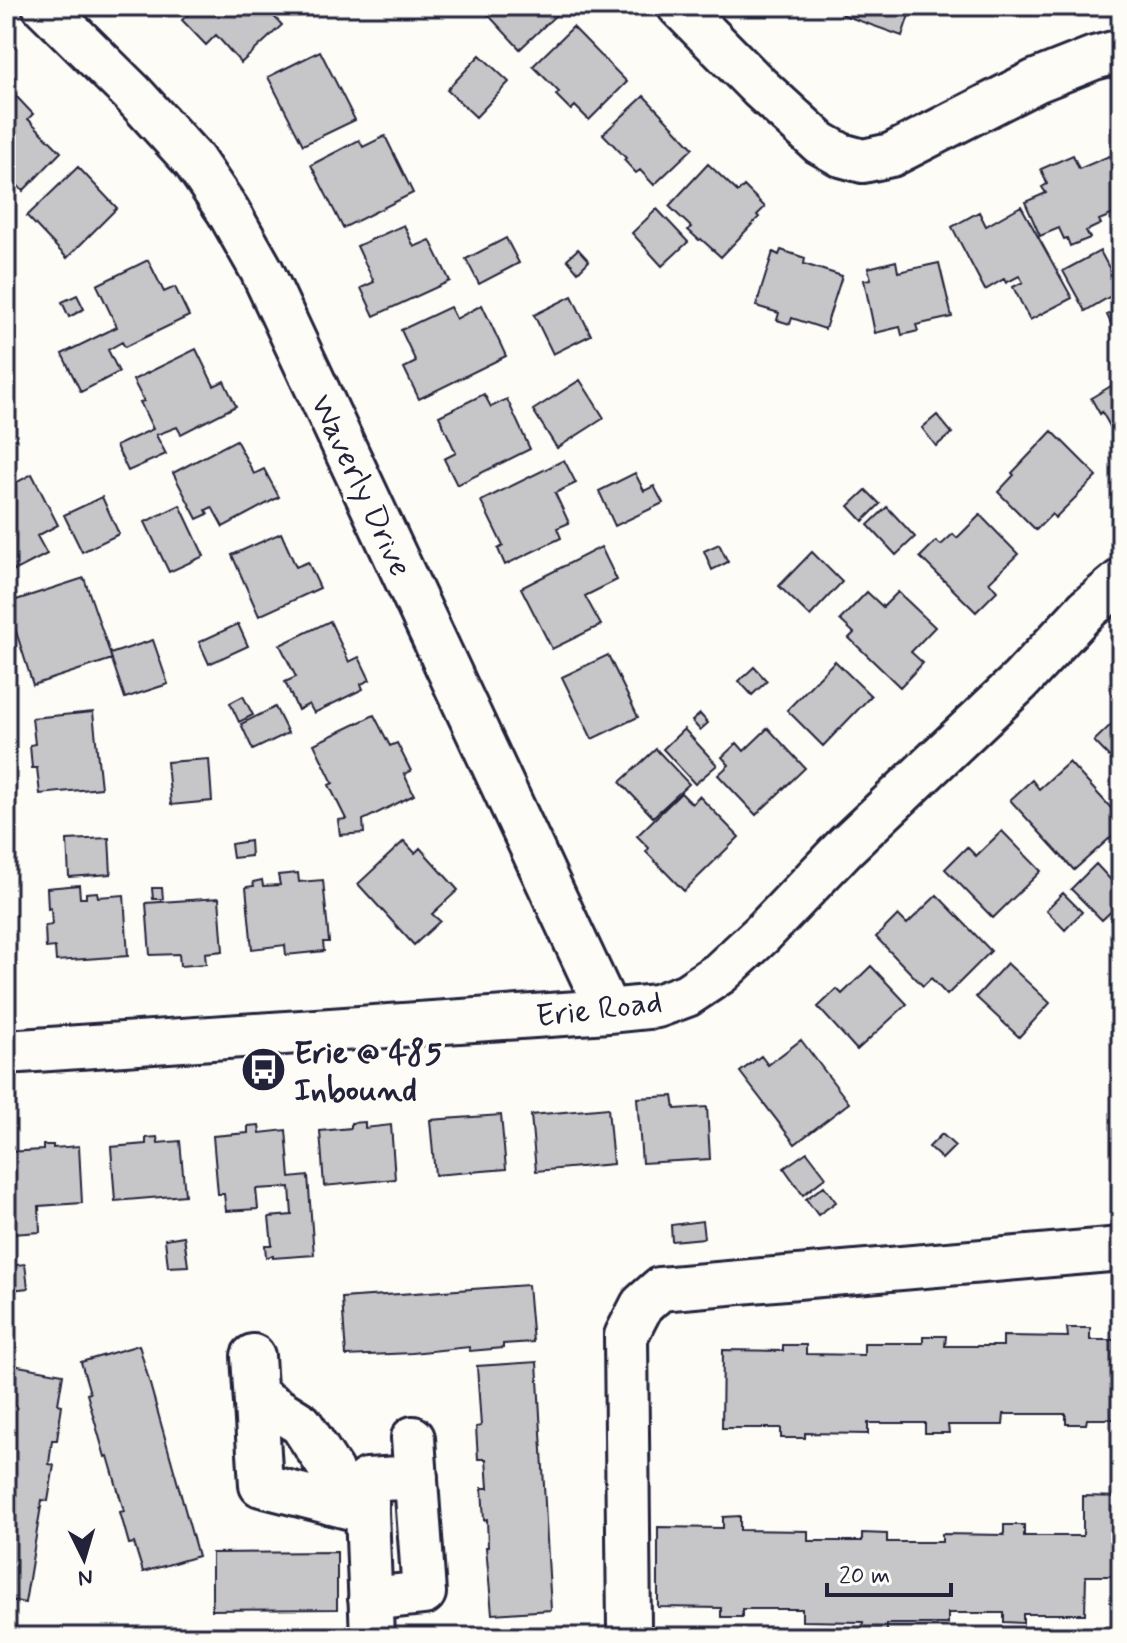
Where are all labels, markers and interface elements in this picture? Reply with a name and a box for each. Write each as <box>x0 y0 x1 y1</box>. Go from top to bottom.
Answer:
street label: Waverly Drive <box>300 388 421 584</box>
street label: Erie Road <box>534 981 665 1039</box>
place label: Erie @ 485 Inbound <box>294 1033 443 1112</box>
bus stop icon: Erie @ 485 Inbound <box>239 1046 287 1094</box>
north arrow <box>44 1519 124 1599</box>
scale bar <box>827 1547 951 1597</box>
text: 20 m <box>839 1561 890 1592</box>
text: N <box>77 1562 94 1592</box>

